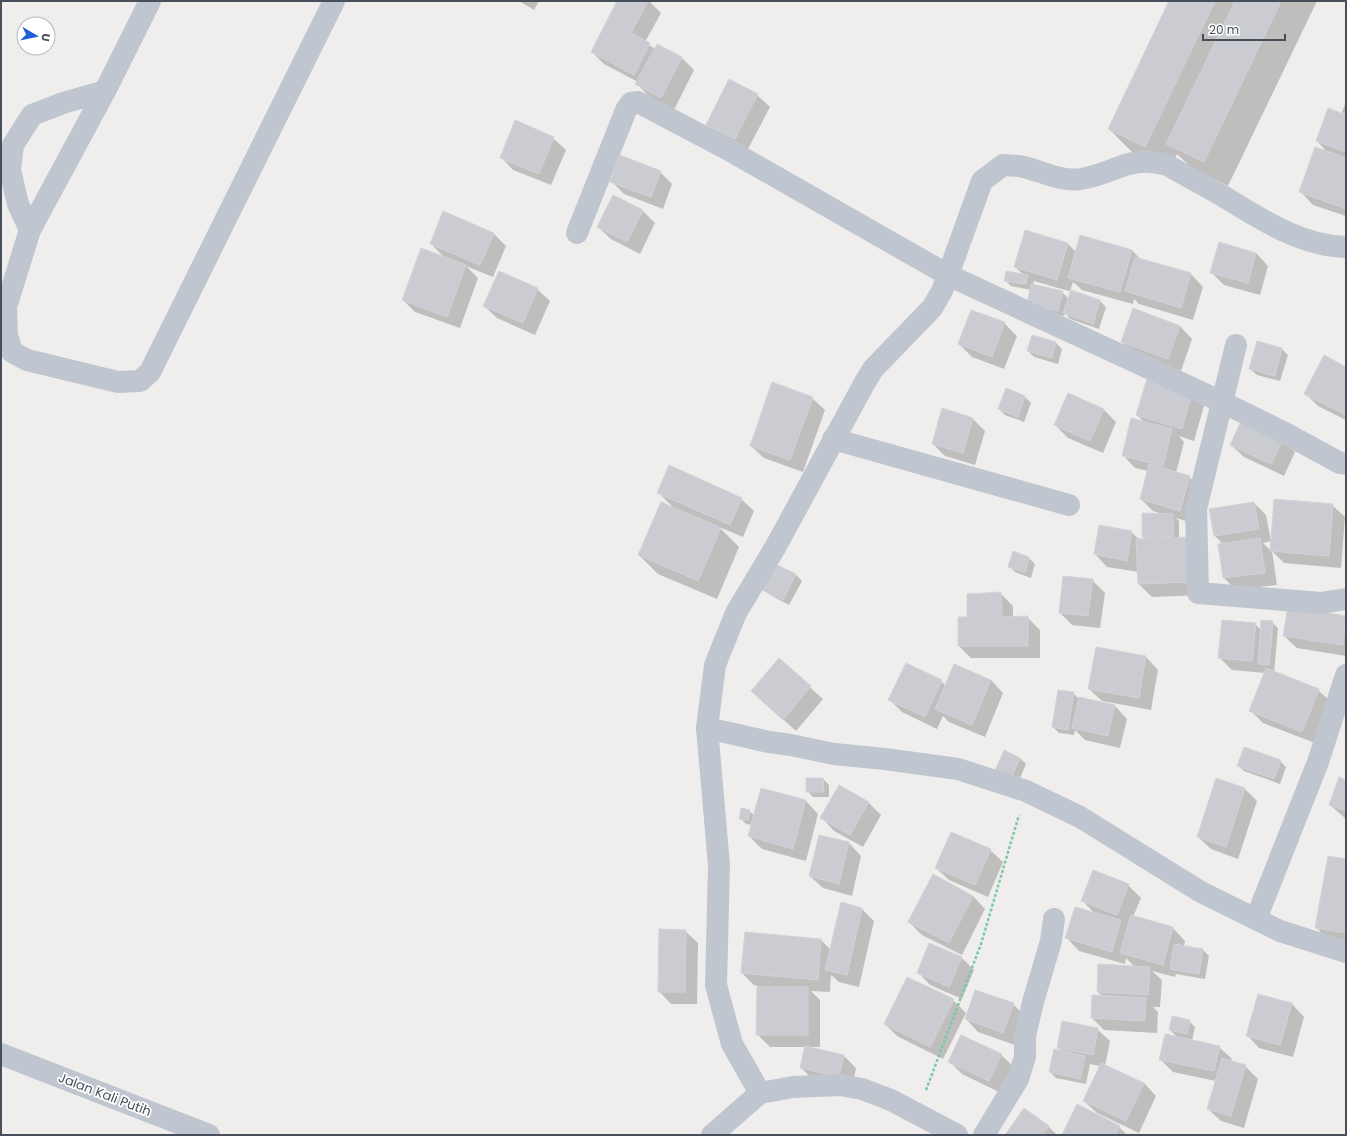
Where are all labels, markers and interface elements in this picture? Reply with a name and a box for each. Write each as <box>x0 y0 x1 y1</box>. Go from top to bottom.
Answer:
north arrow <box>16 16 56 56</box>
scale bar <box>1203 16 1285 42</box>
text: 20 m <box>1209 21 1239 38</box>
text: U <box>37 32 54 43</box>
street label: Jalan Kali Putih <box>56 1068 154 1121</box>

